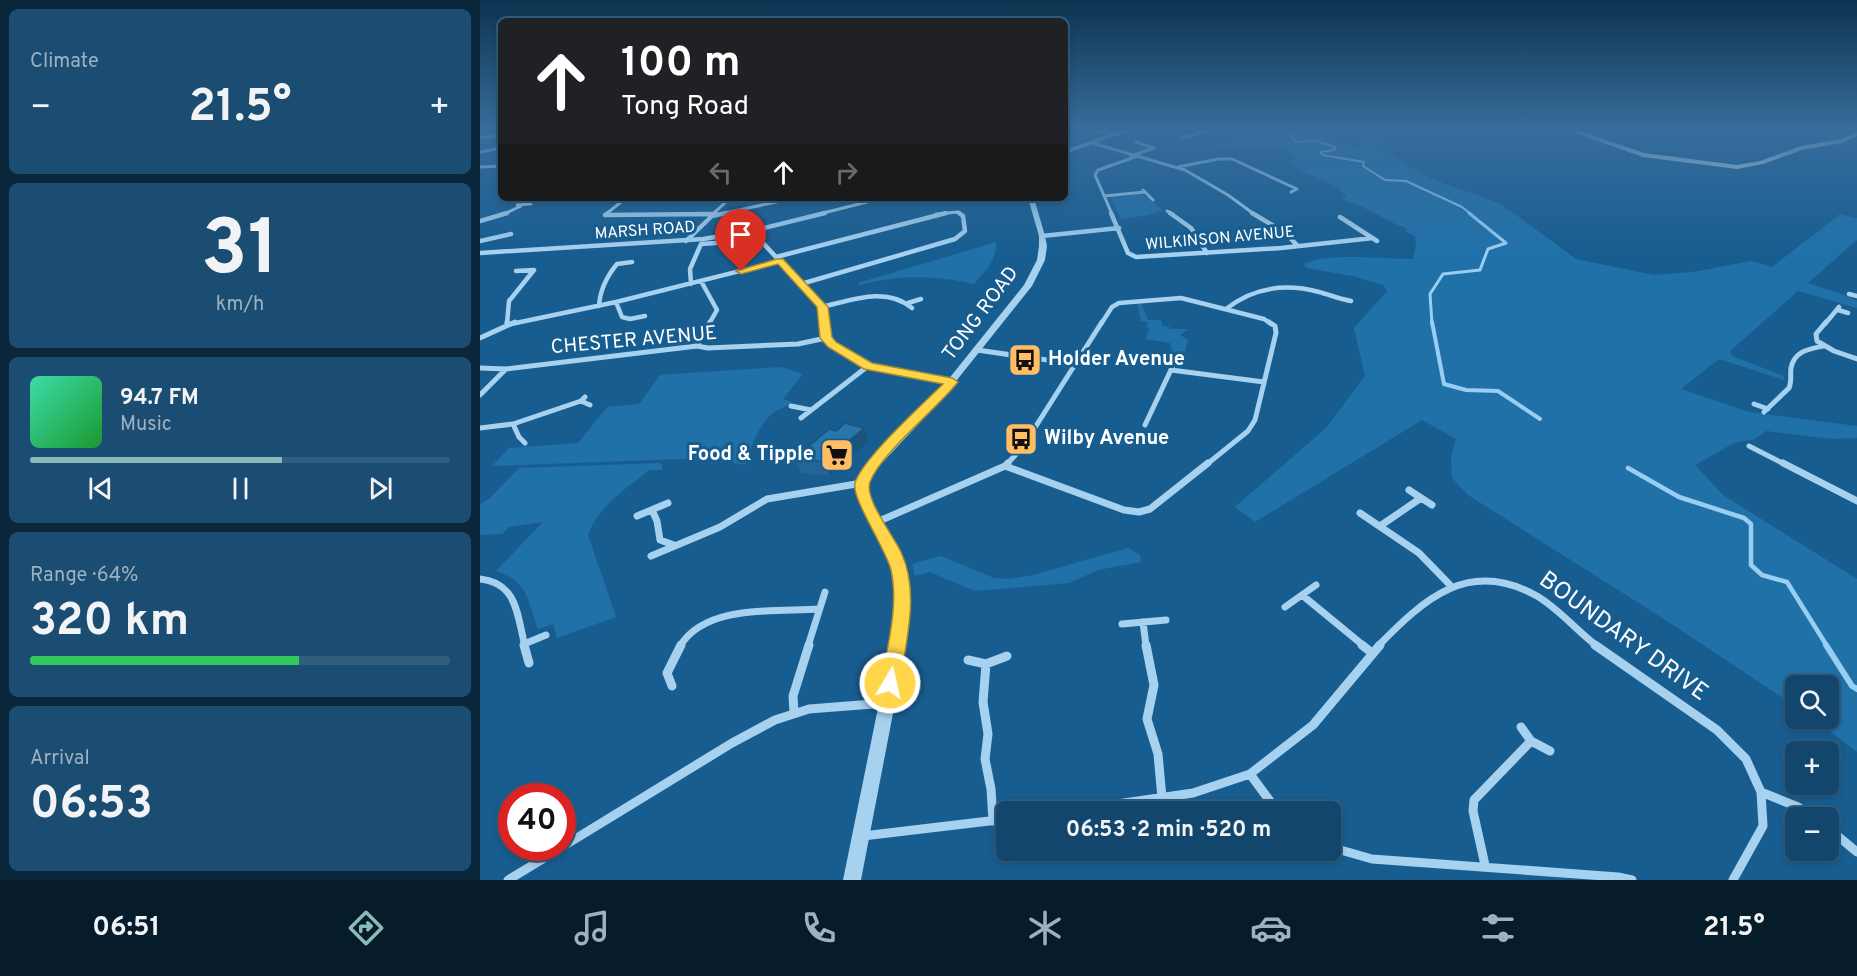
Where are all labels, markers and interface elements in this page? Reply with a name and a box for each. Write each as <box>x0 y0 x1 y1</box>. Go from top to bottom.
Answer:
text: 100 m <box>621 38 740 91</box>
icon: ahead <box>522 42 600 120</box>
text: Climate <box>30 49 99 75</box>
text: 21.5° <box>189 80 291 137</box>
text: − <box>30 88 51 130</box>
text: + <box>429 88 450 130</box>
text: Tong Road <box>621 90 749 124</box>
icon: left <box>704 156 737 189</box>
icon: ahead <box>767 156 800 189</box>
icon: right <box>830 156 863 189</box>
text: 31 <box>201 203 279 302</box>
pin <box>715 209 766 271</box>
street label: MARSH ROAD <box>594 218 696 244</box>
icon: arrive <box>724 218 757 251</box>
street label: WILKINSON AVENUE <box>1145 223 1295 255</box>
street label: TONG ROAD <box>937 262 1025 366</box>
text: km/h <box>216 292 264 318</box>
street label: CHESTER AVENUE <box>550 321 718 361</box>
bus stop icon: Holder Avenue <box>1007 342 1043 378</box>
place label: Holder Avenue <box>1048 347 1185 373</box>
text: 94.7 FM <box>120 385 199 412</box>
text: Music <box>120 412 172 438</box>
bus stop icon: Wilby Avenue <box>1003 421 1039 457</box>
place label: Wilby Avenue <box>1044 426 1169 452</box>
supermarket icon: Food & Tipple <box>819 437 855 473</box>
place label: Food & Tipple <box>688 442 814 468</box>
icon: previous <box>84 472 117 505</box>
icon: pause <box>224 472 257 505</box>
icon: next <box>364 472 397 505</box>
text: Range · 64% <box>30 563 139 589</box>
street label: BOUNDARY DRIVE <box>1533 566 1713 708</box>
text: 320 km <box>30 594 189 651</box>
position arrow <box>858 651 922 715</box>
map controls <box>1785 675 1839 861</box>
button: search <box>1785 675 1839 729</box>
button: + <box>1785 741 1839 795</box>
text: Arrival <box>30 746 90 772</box>
text: 06:53 <box>30 777 153 834</box>
speed limit sign: 40 <box>498 783 576 861</box>
button: − <box>1785 807 1839 861</box>
text: 06:53 · 2 min · 520 m <box>1066 817 1271 844</box>
icon: directions <box>345 907 387 949</box>
icon: music <box>571 907 613 949</box>
icon: phone <box>798 907 840 949</box>
icon: climate <box>1024 907 1066 949</box>
icon: car <box>1250 907 1292 949</box>
icon: filters <box>1477 907 1519 949</box>
text: 06:51 <box>92 911 160 945</box>
text: 21.5° <box>1703 911 1765 945</box>

